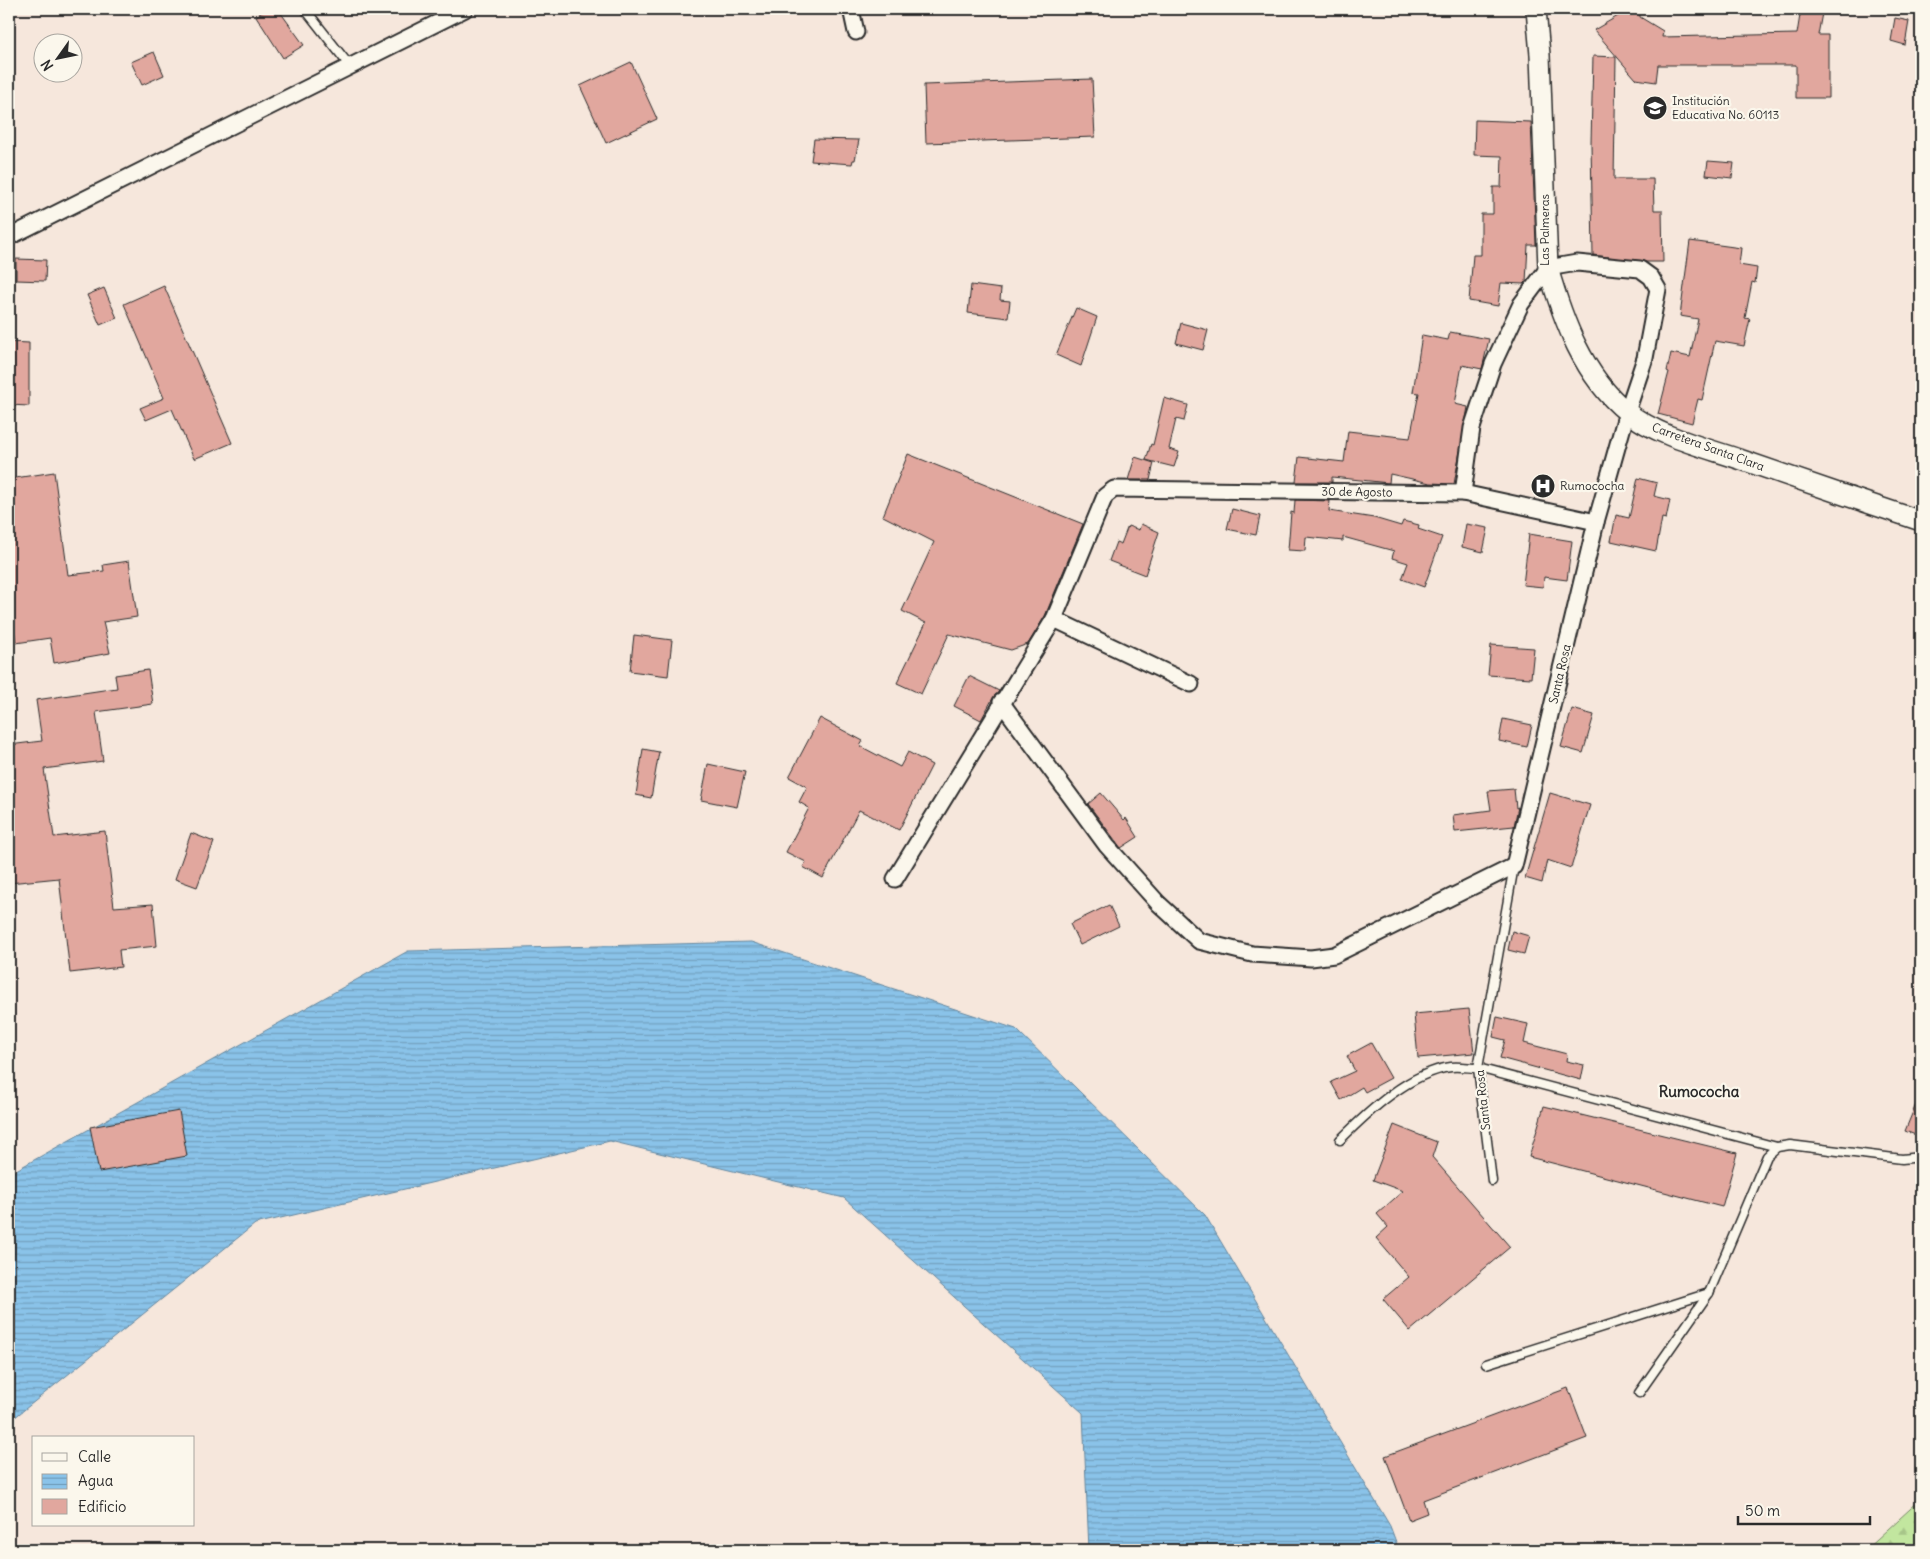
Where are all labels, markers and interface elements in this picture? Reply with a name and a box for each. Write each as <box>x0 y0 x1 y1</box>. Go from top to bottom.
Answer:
north arrow <box>32 32 82 82</box>
text: N <box>37 56 57 74</box>
place label: Institución Educativa No. 60113 <box>1672 93 1780 122</box>
school or university icon: Institución Educativa No. 60113 <box>1642 95 1668 121</box>
street label: Las Palmeras <box>1537 194 1552 266</box>
street label: Carretera Santa Clara <box>1650 419 1767 474</box>
hospital icon: Rumococha <box>1530 473 1556 499</box>
place label: Rumococha <box>1560 478 1625 493</box>
street label: 30 de Agosto <box>1321 483 1393 500</box>
street label: Santa Rosa <box>1545 642 1574 705</box>
street label: Santa Rosa <box>1472 1069 1493 1131</box>
district label: Rumococha <box>1659 1082 1740 1101</box>
legend <box>32 1436 195 1526</box>
text: Calle <box>78 1447 111 1466</box>
text: Agua <box>78 1471 114 1490</box>
scale bar <box>1738 1494 1870 1526</box>
text: Edificio <box>78 1497 126 1516</box>
text: 50 m <box>1745 1501 1780 1520</box>

